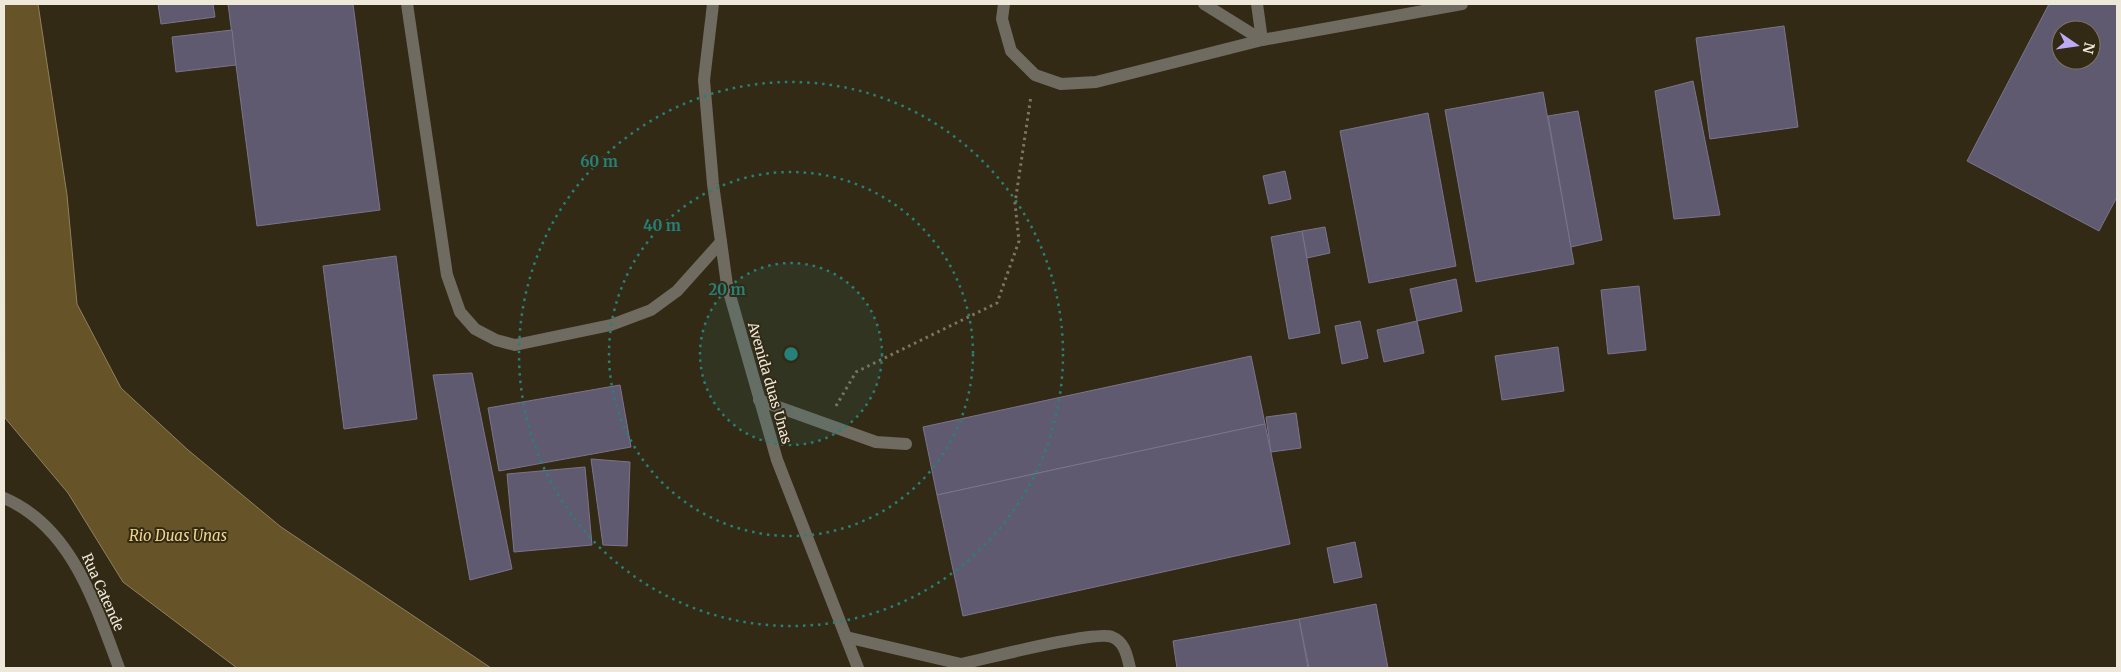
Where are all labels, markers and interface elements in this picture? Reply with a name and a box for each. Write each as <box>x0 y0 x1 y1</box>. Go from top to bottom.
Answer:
north arrow <box>2051 20 2101 70</box>
text: N <box>2079 41 2099 55</box>
text: 60 m <box>580 152 618 171</box>
text: 40 m <box>643 216 681 235</box>
text: 20 m <box>708 280 746 299</box>
street label: Avenida duas Unas <box>744 319 796 446</box>
centre of rings <box>782 345 800 363</box>
water label: Rio Duas Unas <box>129 526 227 545</box>
street label: Rua Catende <box>78 550 128 634</box>

